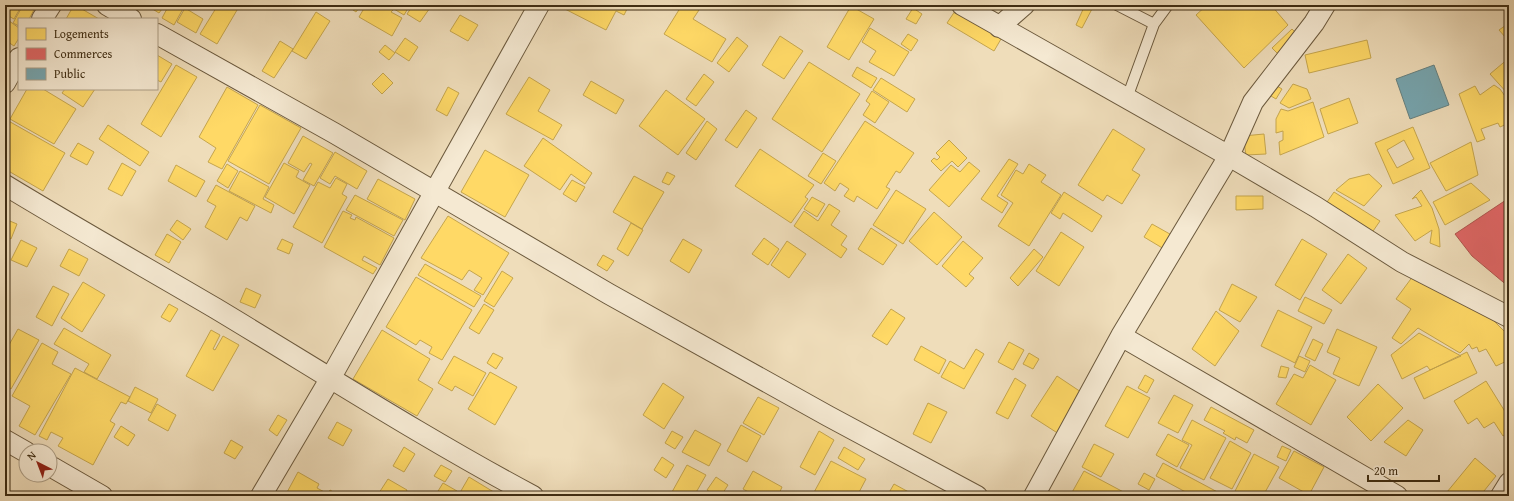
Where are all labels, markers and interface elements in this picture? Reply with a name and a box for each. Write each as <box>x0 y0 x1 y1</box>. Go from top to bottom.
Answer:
legend <box>18 18 158 90</box>
text: Logements <box>54 25 109 42</box>
text: Commerces <box>54 45 113 62</box>
text: Public <box>54 65 86 82</box>
north arrow <box>18 443 58 483</box>
text: N <box>23 447 40 464</box>
scale bar <box>1368 457 1439 483</box>
text: 20 m <box>1374 462 1398 479</box>

